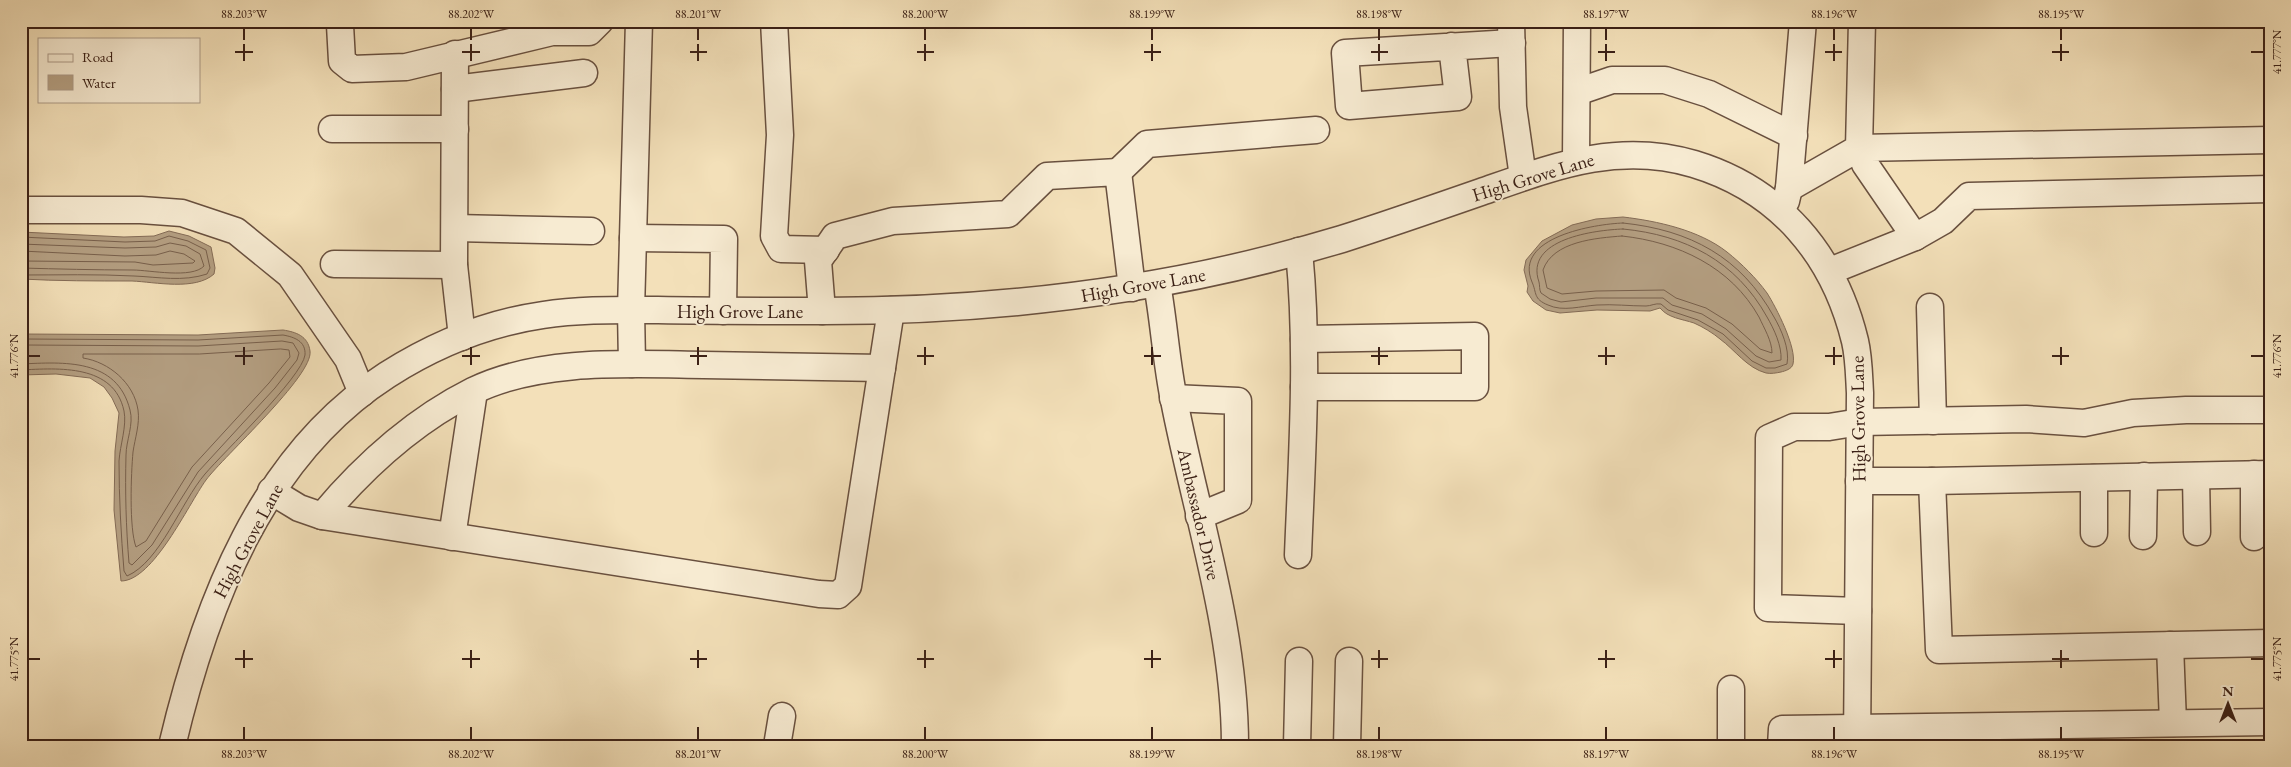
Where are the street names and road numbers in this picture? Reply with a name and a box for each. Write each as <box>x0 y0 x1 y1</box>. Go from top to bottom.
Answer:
street label: High Grove Lane <box>1469 147 1597 207</box>
street label: High Grove Lane <box>1079 262 1207 308</box>
street label: High Grove Lane <box>677 299 803 324</box>
street label: High Grove Lane <box>1844 356 1872 482</box>
street label: Ambassador Drive <box>1171 445 1226 582</box>
street label: High Grove Lane <box>207 479 289 603</box>

